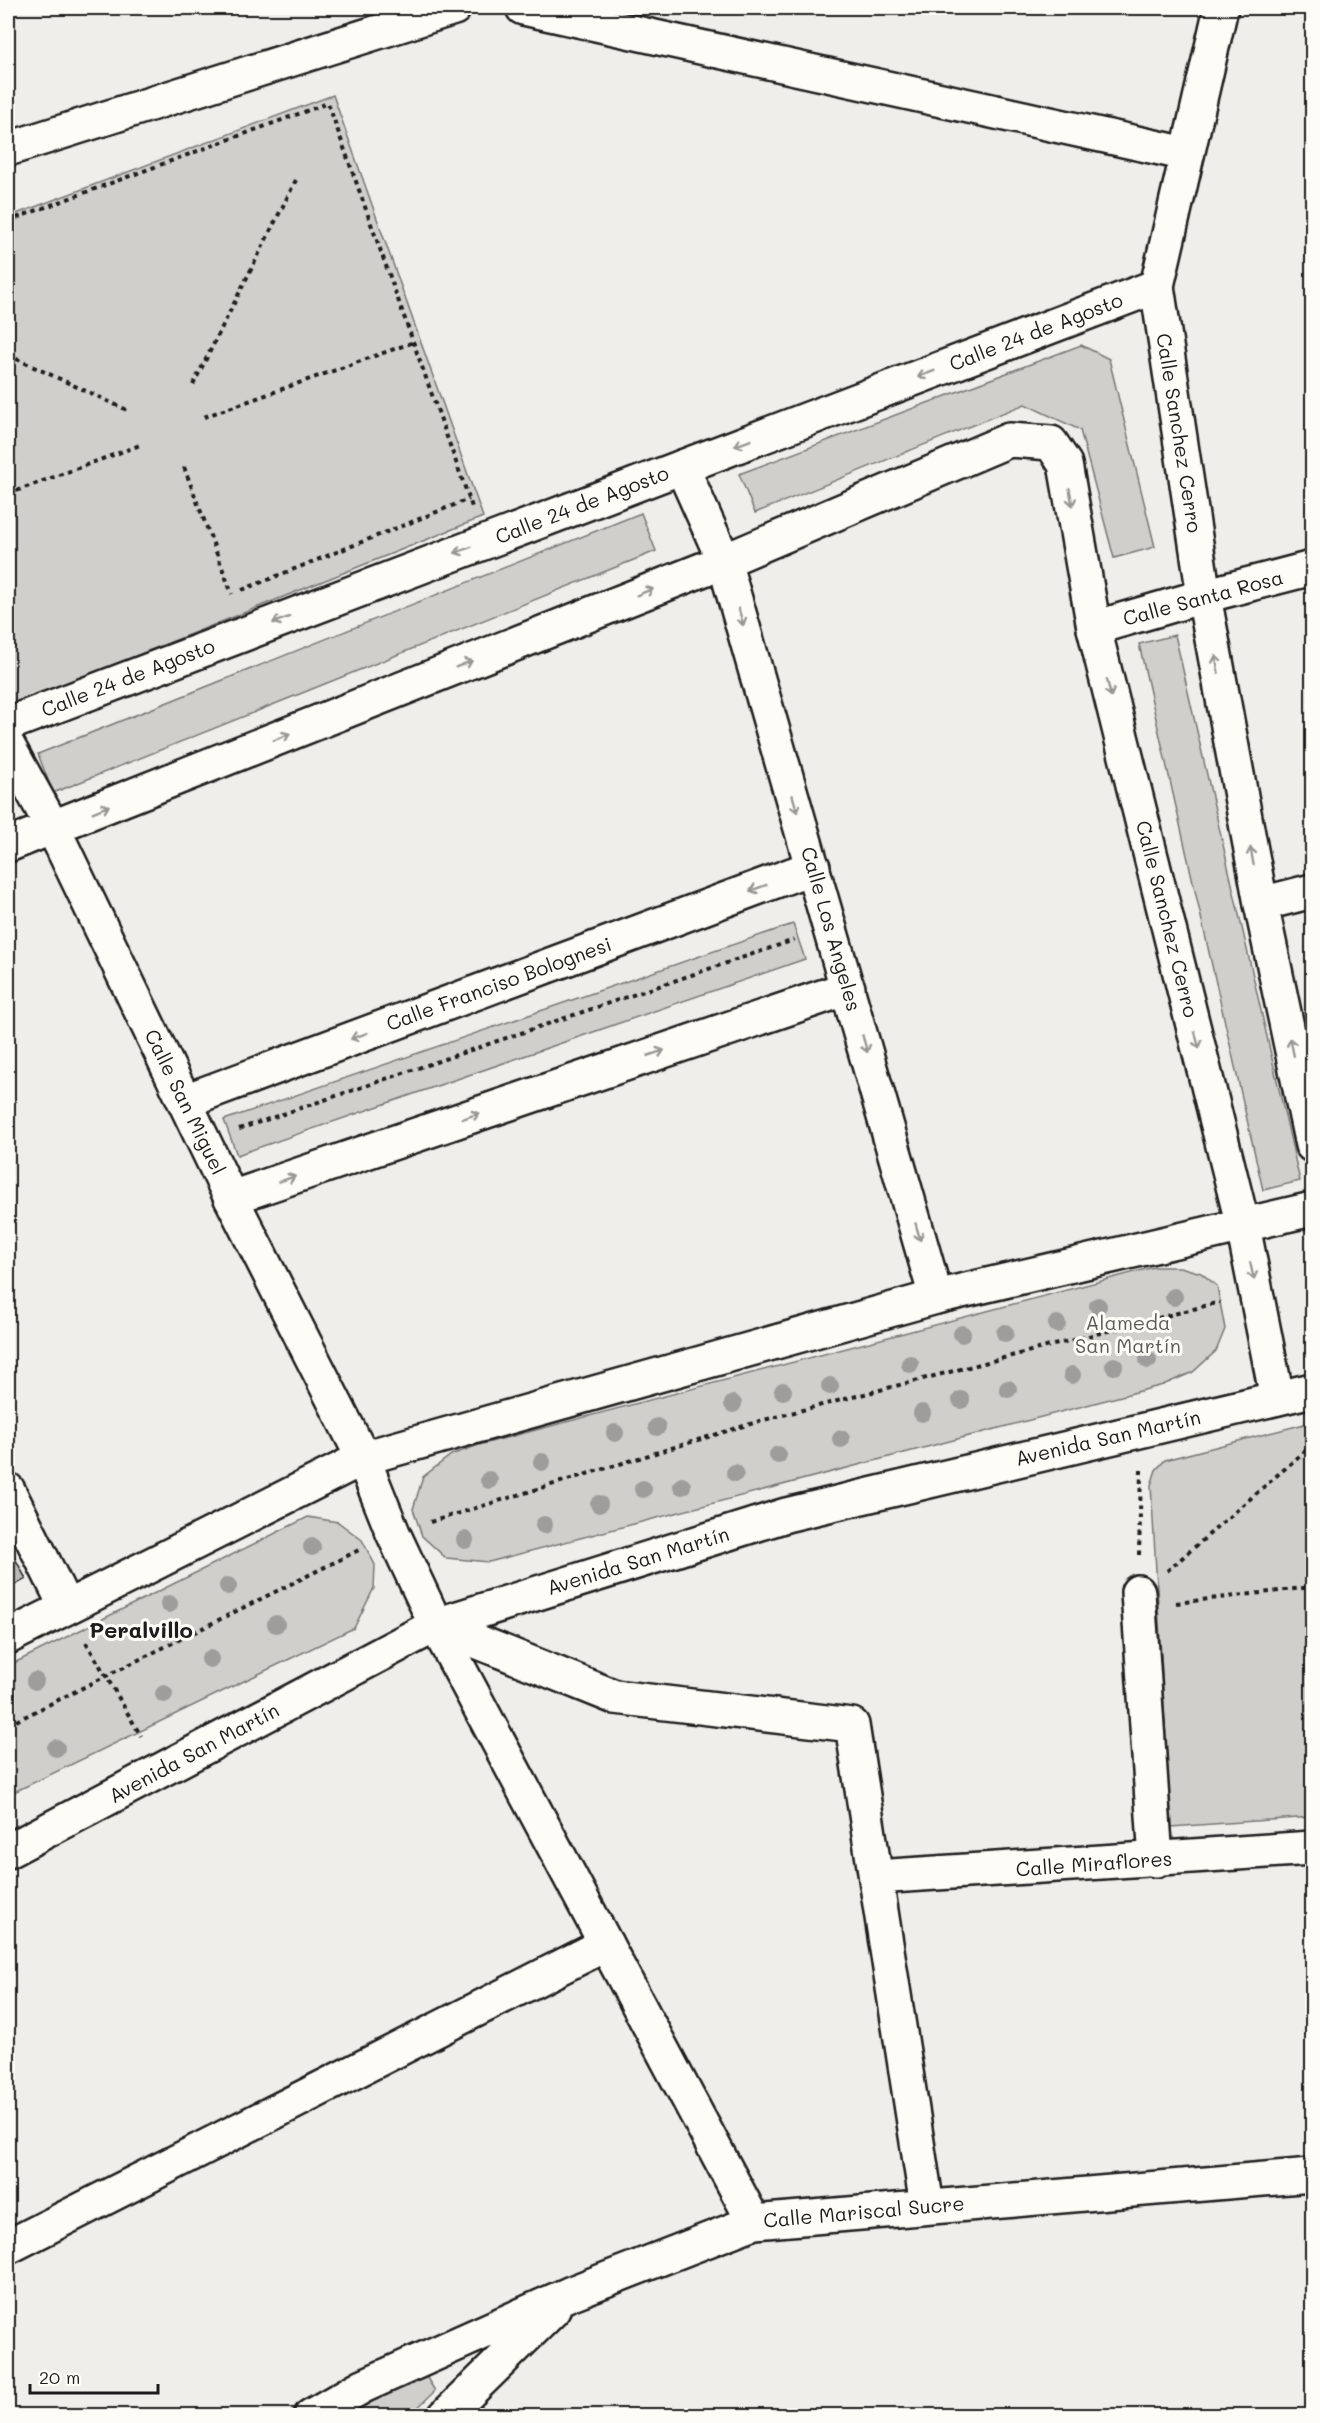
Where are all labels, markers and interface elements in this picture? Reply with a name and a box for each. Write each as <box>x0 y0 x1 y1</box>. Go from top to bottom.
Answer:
street label: Calle 24 de Agosto <box>945 286 1126 376</box>
street label: Calle Sanchez Cerro <box>1151 331 1209 535</box>
one-way arrow <box>917 369 935 380</box>
one-way arrow <box>734 439 753 450</box>
street label: Calle 24 de Agosto <box>491 459 672 549</box>
one-way arrow <box>1065 487 1076 506</box>
one-way arrow <box>454 545 473 556</box>
street label: Calle Santa Rosa <box>1120 563 1286 631</box>
one-way arrow <box>635 586 654 597</box>
one-way arrow <box>736 607 747 626</box>
one-way arrow <box>272 615 290 626</box>
street label: Calle 24 de Agosto <box>37 632 218 722</box>
one-way arrow <box>1211 655 1222 675</box>
one-way arrow <box>454 658 472 669</box>
one-way arrow <box>1104 678 1116 697</box>
one-way arrow <box>273 730 291 741</box>
one-way arrow <box>790 794 801 813</box>
one-way arrow <box>91 802 110 813</box>
street label: Calle Sanchez Cerro <box>1131 818 1205 1020</box>
street label: Calle Los Angeles <box>796 843 868 1014</box>
one-way arrow <box>1246 847 1257 866</box>
one-way arrow <box>749 883 768 894</box>
street label: Calle Franciso Bolognesi <box>382 930 615 1036</box>
street label: Calle San Miguel <box>139 1025 232 1179</box>
one-way arrow <box>350 1031 369 1042</box>
one-way arrow <box>1191 1031 1203 1050</box>
one-way arrow <box>859 1035 871 1054</box>
one-way arrow <box>1285 1038 1297 1057</box>
one-way arrow <box>646 1047 665 1058</box>
one-way arrow <box>461 1110 480 1121</box>
one-way arrow <box>277 1173 296 1184</box>
one-way arrow <box>913 1222 924 1241</box>
one-way arrow <box>1247 1261 1258 1280</box>
park label: Alameda San Martín <box>1075 1309 1181 1358</box>
street label: Avenida San Martín <box>1013 1403 1203 1471</box>
street label: Avenida San Martín <box>543 1520 732 1600</box>
district label: Peralvillo <box>89 1615 193 1644</box>
street label: Avenida San Martín <box>104 1696 283 1808</box>
street label: Calle Miraflores <box>1015 1845 1173 1881</box>
street label: Calle Mariscal Sucre <box>762 2189 966 2233</box>
scale bar <box>30 2357 158 2395</box>
text: 20 m <box>39 2365 80 2389</box>

